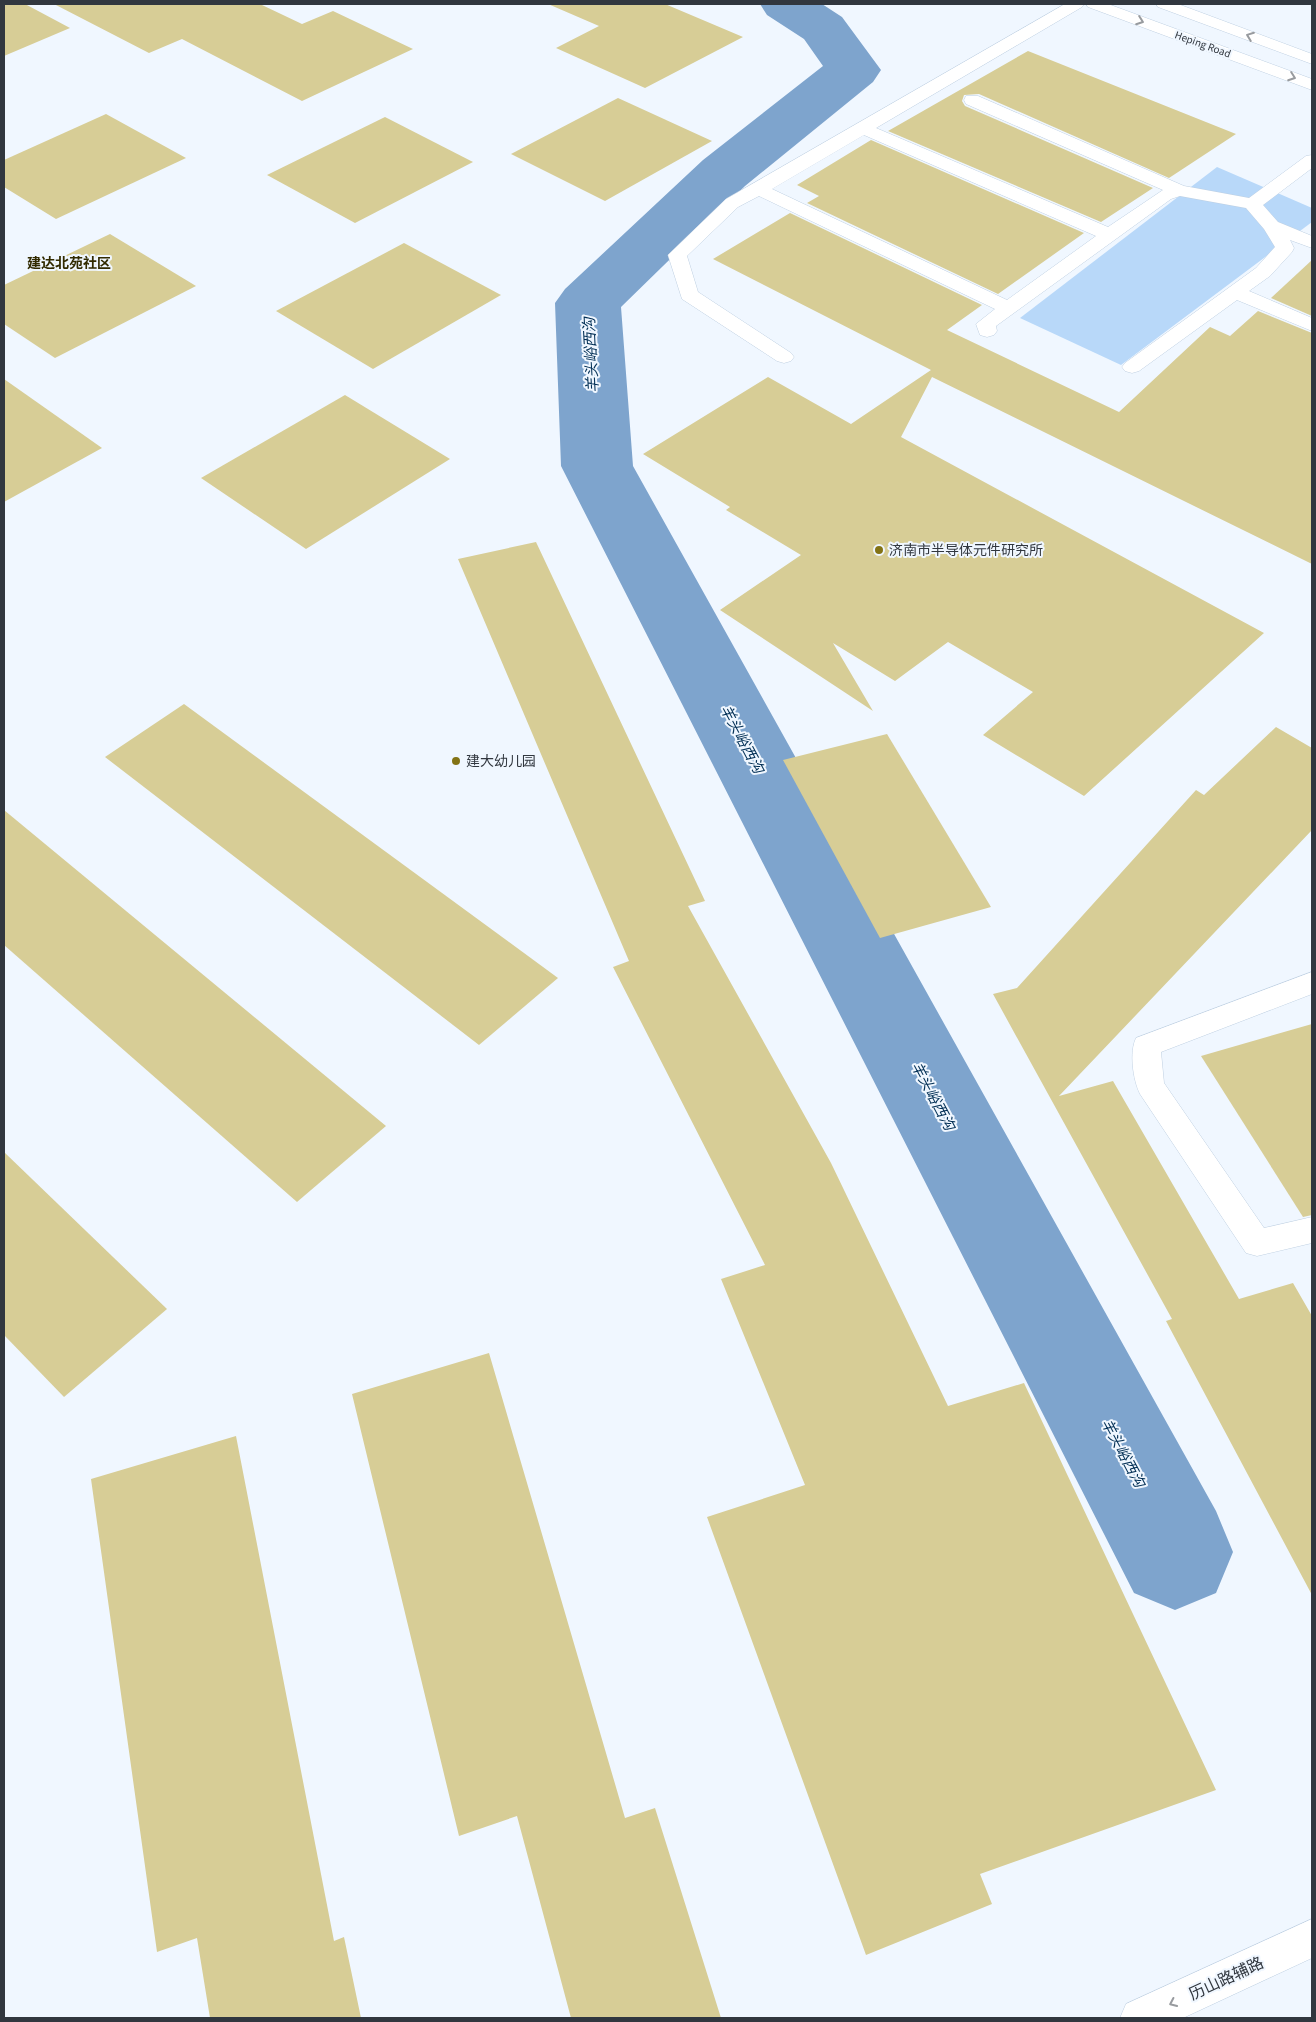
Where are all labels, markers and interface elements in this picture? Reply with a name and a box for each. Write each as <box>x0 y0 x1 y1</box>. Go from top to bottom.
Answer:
one-way arrow <box>1135 15 1144 25</box>
street label: Heping Road <box>1173 27 1233 62</box>
one-way arrow <box>1246 32 1255 42</box>
one-way arrow <box>1287 71 1296 81</box>
district label: 建达北苑社区 <box>27 254 111 274</box>
water label: 羊头峪西沟 <box>579 315 604 393</box>
place label: 济南市半导体元件研究所 <box>889 541 1043 561</box>
marker: 济南市半导体元件研究所 <box>873 544 885 556</box>
water label: 羊头峪西沟 <box>715 701 769 779</box>
place label: 建大幼儿园 <box>466 752 536 772</box>
marker: 建大幼儿园 <box>450 755 462 767</box>
water label: 羊头峪西沟 <box>906 1058 960 1136</box>
water label: 羊头峪西沟 <box>1096 1415 1150 1493</box>
street label: 历山路辅路 <box>1186 1952 1267 2006</box>
one-way arrow <box>1169 1996 1178 2007</box>

